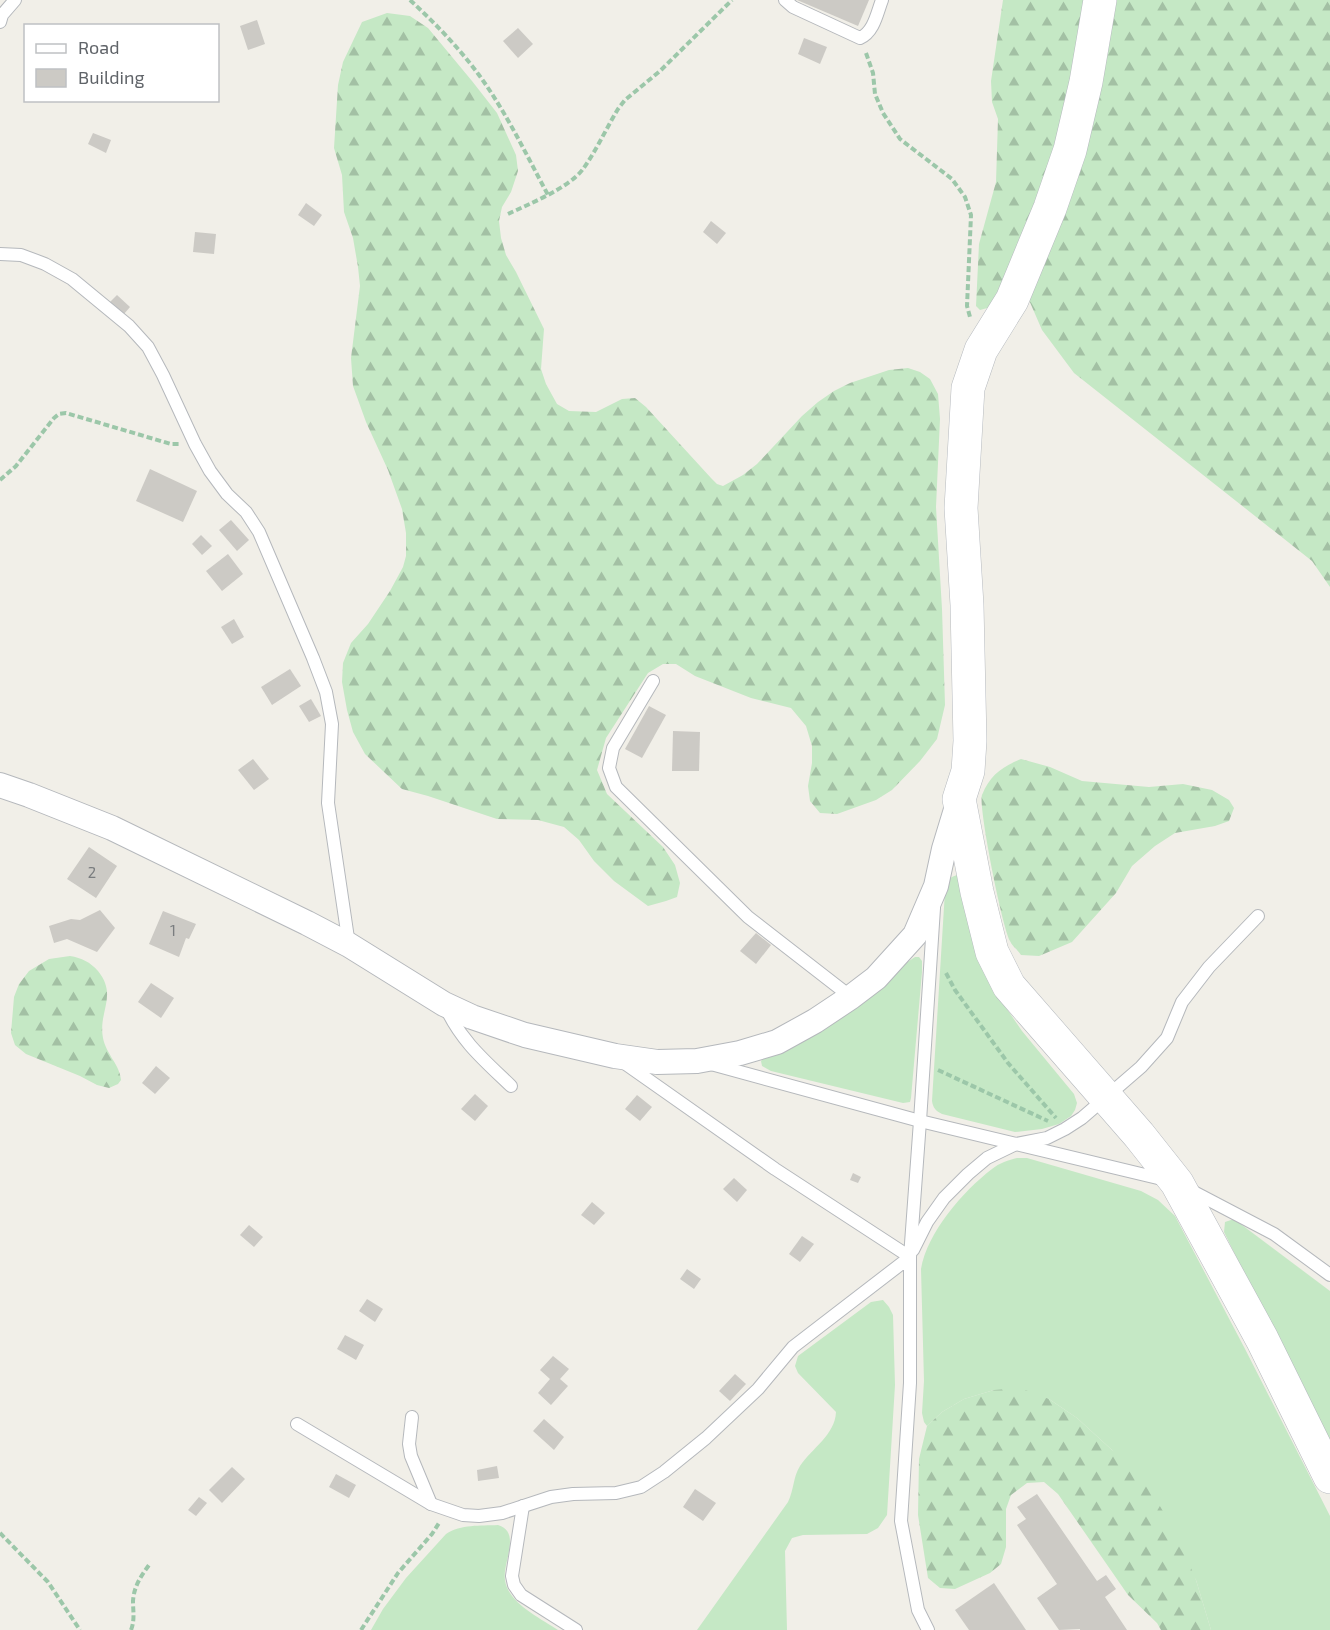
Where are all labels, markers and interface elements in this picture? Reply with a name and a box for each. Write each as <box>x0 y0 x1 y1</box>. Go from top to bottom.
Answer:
legend <box>24 24 219 102</box>
text: Road <box>78 36 119 58</box>
text: Building <box>78 66 145 88</box>
house number: 2 <box>88 863 96 881</box>
house number: 1 <box>170 921 176 939</box>

